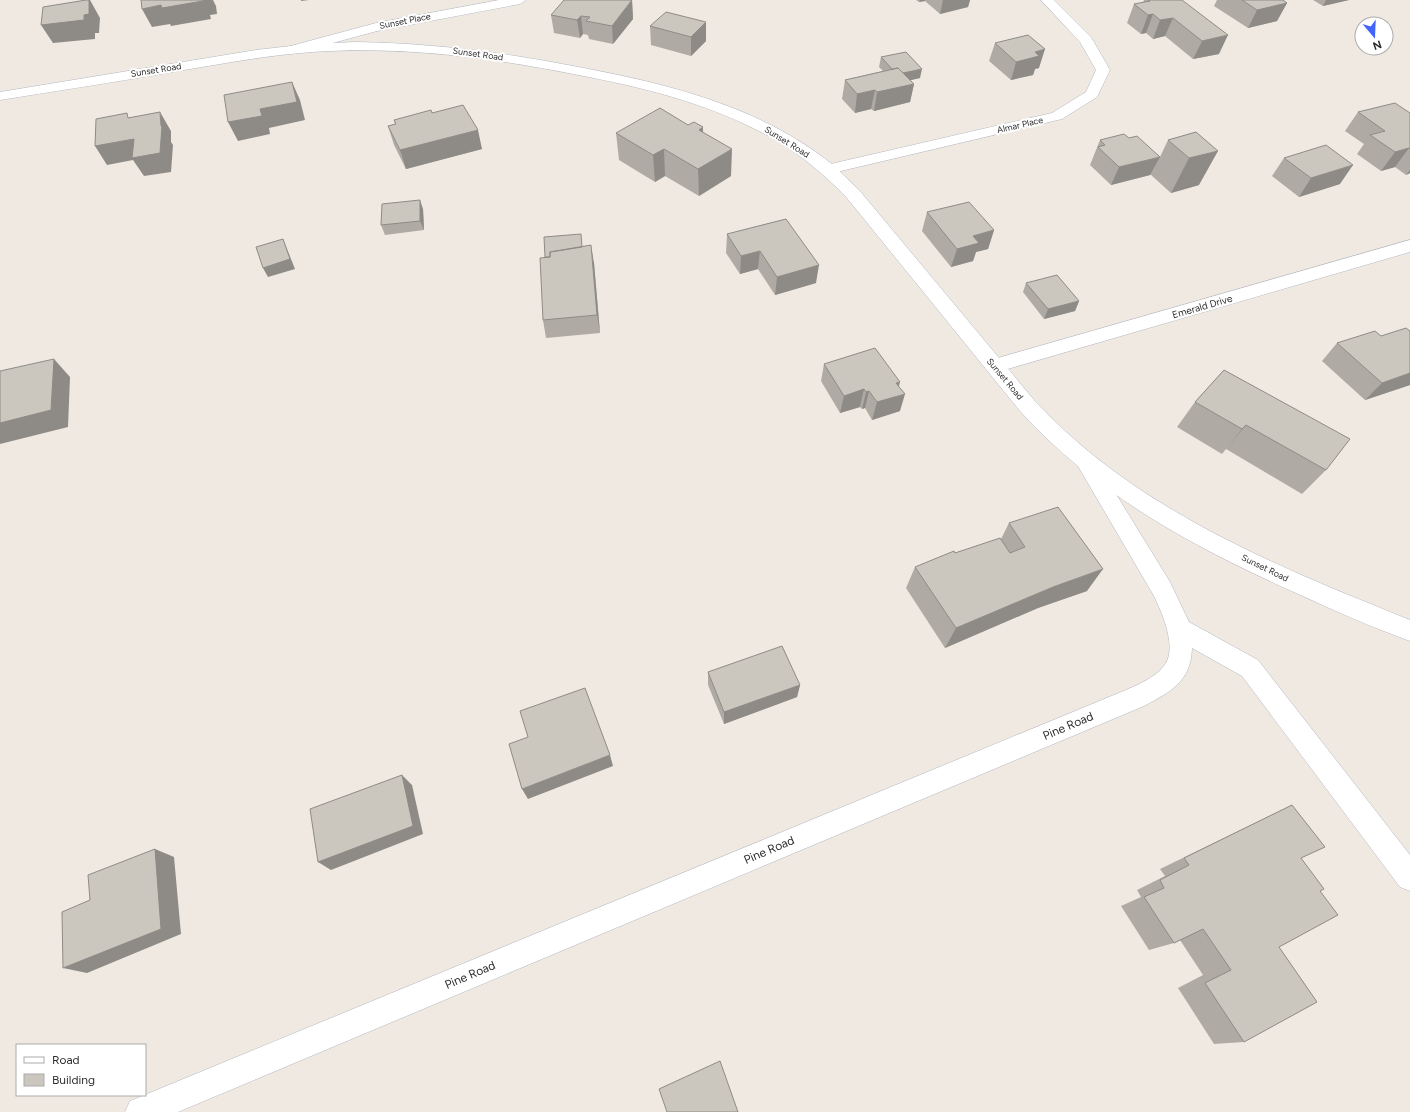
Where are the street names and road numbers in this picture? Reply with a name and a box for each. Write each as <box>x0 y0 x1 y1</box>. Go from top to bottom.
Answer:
street label: Sunset Place <box>378 10 431 31</box>
street label: Sunset Road <box>452 45 504 63</box>
street label: Sunset Road <box>130 60 182 79</box>
street label: Almar Place <box>996 114 1044 135</box>
street label: Sunset Road <box>763 123 812 160</box>
street label: Emerald Drive <box>1171 292 1234 321</box>
street label: Sunset Road <box>985 356 1026 402</box>
street label: Sunset Road <box>1240 551 1291 584</box>
street label: Pine Road <box>1041 709 1095 743</box>
street label: Pine Road <box>742 833 796 867</box>
street label: Pine Road <box>443 958 497 992</box>

